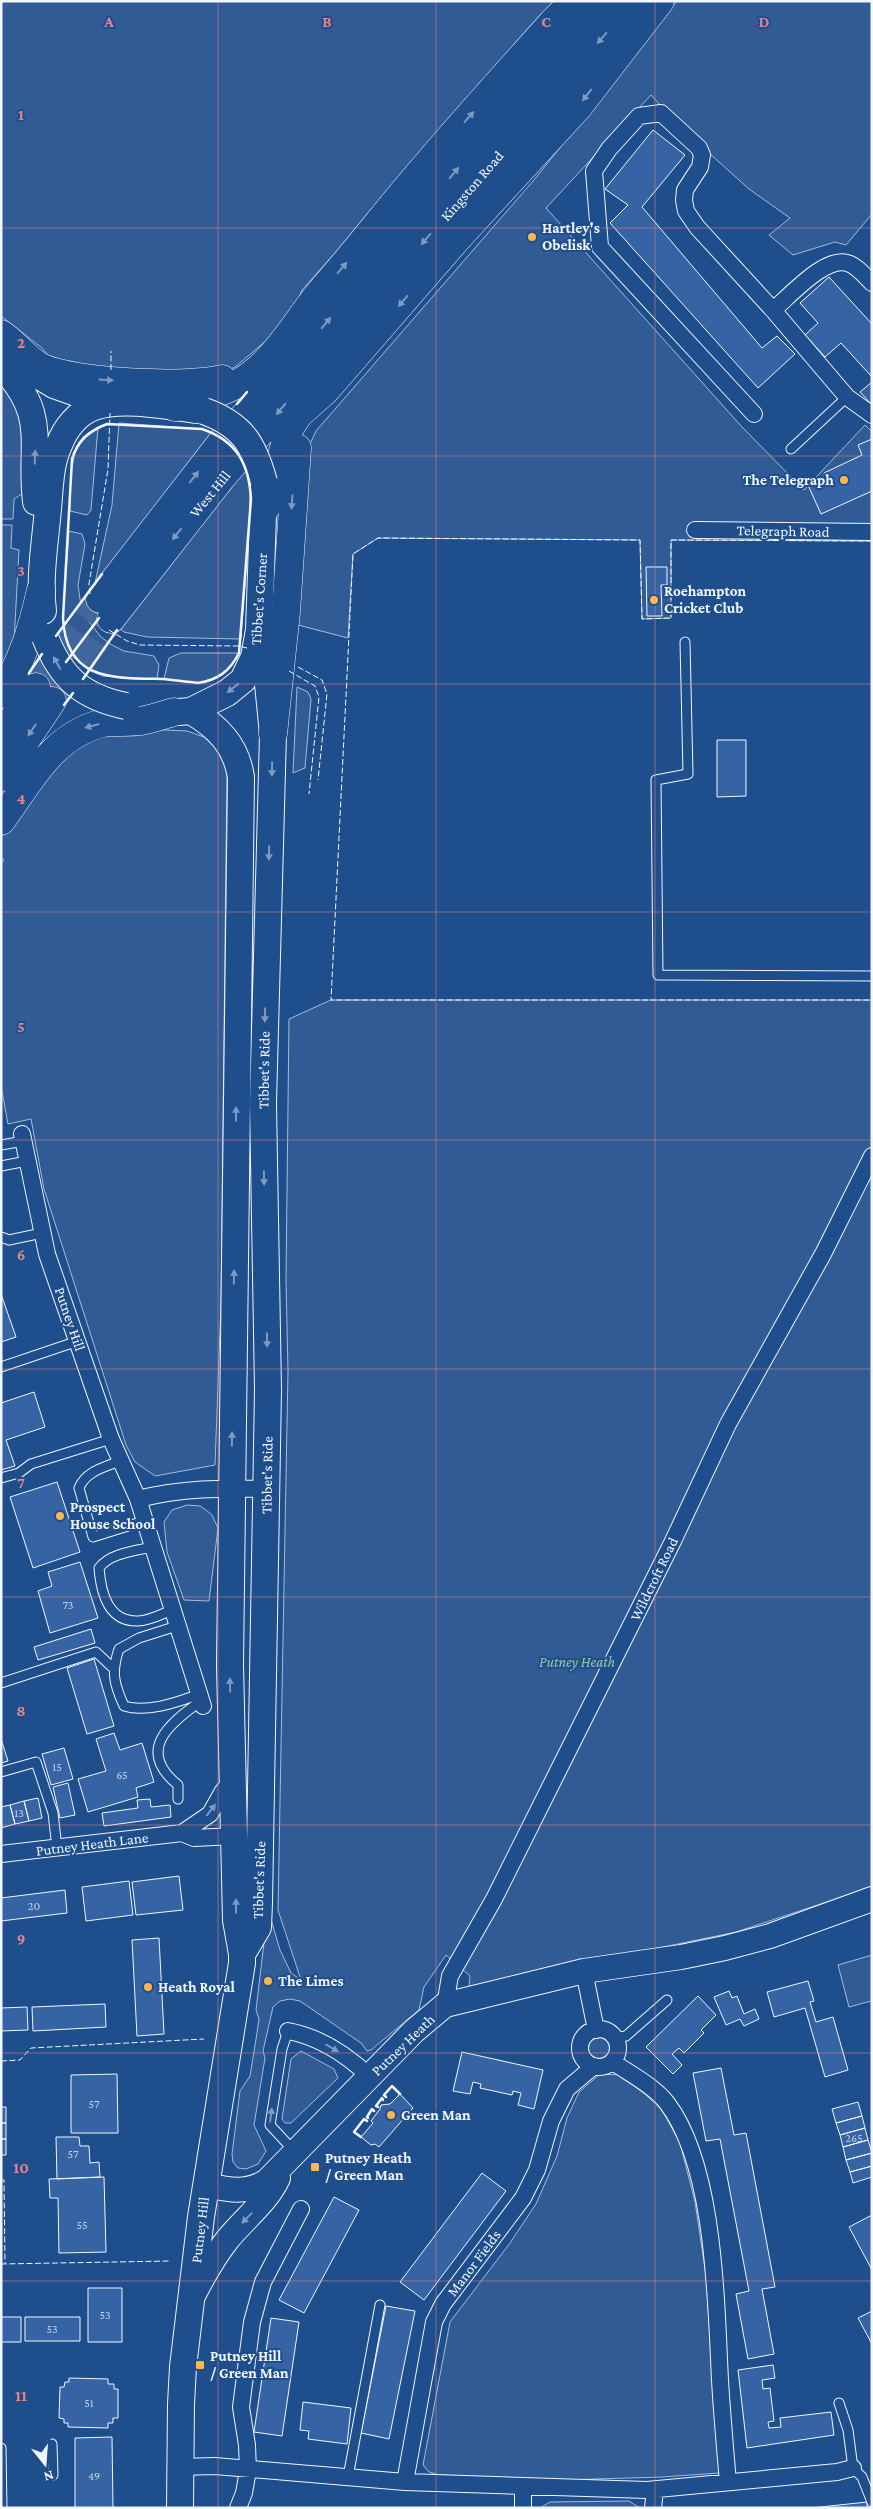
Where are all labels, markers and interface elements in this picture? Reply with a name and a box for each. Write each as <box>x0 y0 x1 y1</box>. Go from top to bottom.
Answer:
text: A <box>103 13 114 30</box>
text: B <box>322 13 332 30</box>
text: C <box>541 13 551 30</box>
text: D <box>758 13 770 30</box>
one-way arrow <box>596 31 608 43</box>
one-way arrow <box>582 88 593 101</box>
text: 1 <box>18 106 24 123</box>
one-way arrow <box>463 111 475 123</box>
street label: Kingston Road <box>437 148 507 225</box>
one-way arrow <box>448 167 459 179</box>
place label: Hartley's Obelisk <box>542 220 600 253</box>
marker: Hartley's Obelisk <box>526 231 538 243</box>
one-way arrow <box>420 233 432 245</box>
one-way arrow <box>336 262 348 274</box>
one-way arrow <box>398 295 409 308</box>
one-way arrow <box>320 317 331 330</box>
text: 2 <box>17 334 25 351</box>
one-way arrow <box>98 376 114 384</box>
one-way arrow <box>275 402 286 415</box>
one-way arrow <box>31 449 39 465</box>
street label: West Hill <box>186 468 234 520</box>
one-way arrow <box>189 470 199 484</box>
place label: The Telegraph <box>742 472 834 488</box>
marker: The Telegraph <box>838 474 850 486</box>
one-way arrow <box>288 494 296 510</box>
street label: Telegraph Road <box>736 522 830 541</box>
one-way arrow <box>172 527 183 540</box>
street label: Tibbet's Corner <box>248 552 270 646</box>
text: 3 <box>17 562 25 579</box>
place label: Roehampton Cricket Club <box>664 583 747 616</box>
marker: Roehampton Cricket Club <box>648 594 660 606</box>
one-way arrow <box>53 656 61 671</box>
one-way arrow <box>227 683 240 694</box>
one-way arrow <box>84 723 99 731</box>
one-way arrow <box>27 724 37 737</box>
one-way arrow <box>268 761 276 777</box>
text: 4 <box>17 790 26 807</box>
one-way arrow <box>265 845 273 861</box>
one-way arrow <box>261 1007 269 1023</box>
text: 5 <box>17 1018 25 1035</box>
street label: Tibbet's Ride <box>255 1031 273 1109</box>
one-way arrow <box>232 1106 240 1122</box>
one-way arrow <box>261 1170 269 1186</box>
text: 6 <box>17 1246 25 1263</box>
one-way arrow <box>230 1268 238 1284</box>
street label: Putney Hill <box>51 1285 88 1353</box>
one-way arrow <box>263 1332 271 1348</box>
one-way arrow <box>228 1431 236 1447</box>
street label: Tibbet's Ride <box>258 1436 276 1514</box>
text: 7 <box>17 1474 25 1491</box>
place label: Prospect House School <box>70 1499 156 1532</box>
marker: Prospect House School <box>54 1510 66 1522</box>
street label: Wildcroft Road <box>627 1535 681 1623</box>
house number: 73 <box>62 1598 74 1612</box>
park label: Putney Heath <box>539 1654 615 1671</box>
one-way arrow <box>226 1677 234 1693</box>
text: 8 <box>16 1702 26 1719</box>
house number: 15 <box>52 1760 62 1774</box>
house number: 65 <box>116 1768 128 1782</box>
one-way arrow <box>206 1803 216 1817</box>
house number: 13 <box>14 1806 24 1820</box>
street label: Putney Heath Lane <box>35 1829 150 1860</box>
street label: Tibbet's Ride <box>250 1840 268 1919</box>
one-way arrow <box>232 1897 240 1913</box>
house number: 20 <box>28 1899 40 1913</box>
text: 9 <box>17 1930 25 1947</box>
place label: The Limes <box>278 1973 344 1989</box>
marker: The Limes <box>262 1975 274 1987</box>
place label: Heath Royal <box>158 1979 236 1995</box>
marker: Heath Royal <box>142 1981 154 1993</box>
street label: Putney Heath <box>368 2011 438 2080</box>
one-way arrow <box>325 2044 339 2052</box>
house number: 57 <box>89 2097 100 2111</box>
one-way arrow <box>267 2106 275 2122</box>
place label: Green Man <box>401 2107 471 2123</box>
marker: Green Man <box>385 2109 397 2121</box>
house number: 265 <box>845 2131 863 2145</box>
house number: 57 <box>68 2147 79 2161</box>
place label: Putney Heath / Green Man <box>325 2150 412 2183</box>
text: 10 <box>13 2159 29 2176</box>
marker: Putney Heath / Green Man <box>309 2161 321 2173</box>
street label: Putney Hill <box>188 2196 213 2264</box>
one-way arrow <box>241 2212 253 2224</box>
house number: 55 <box>76 2218 88 2232</box>
street label: Manor Fields <box>444 2227 504 2299</box>
house number: 53 <box>99 2308 111 2322</box>
house number: 53 <box>46 2322 58 2336</box>
place label: Putney Hill / Green Man <box>210 2348 289 2381</box>
marker: Putney Hill / Green Man <box>194 2359 206 2371</box>
text: 11 <box>15 2387 27 2404</box>
house number: 51 <box>84 2396 94 2410</box>
north arrow <box>20 2439 70 2489</box>
text: N <box>41 2467 56 2486</box>
house number: 49 <box>88 2469 100 2483</box>

